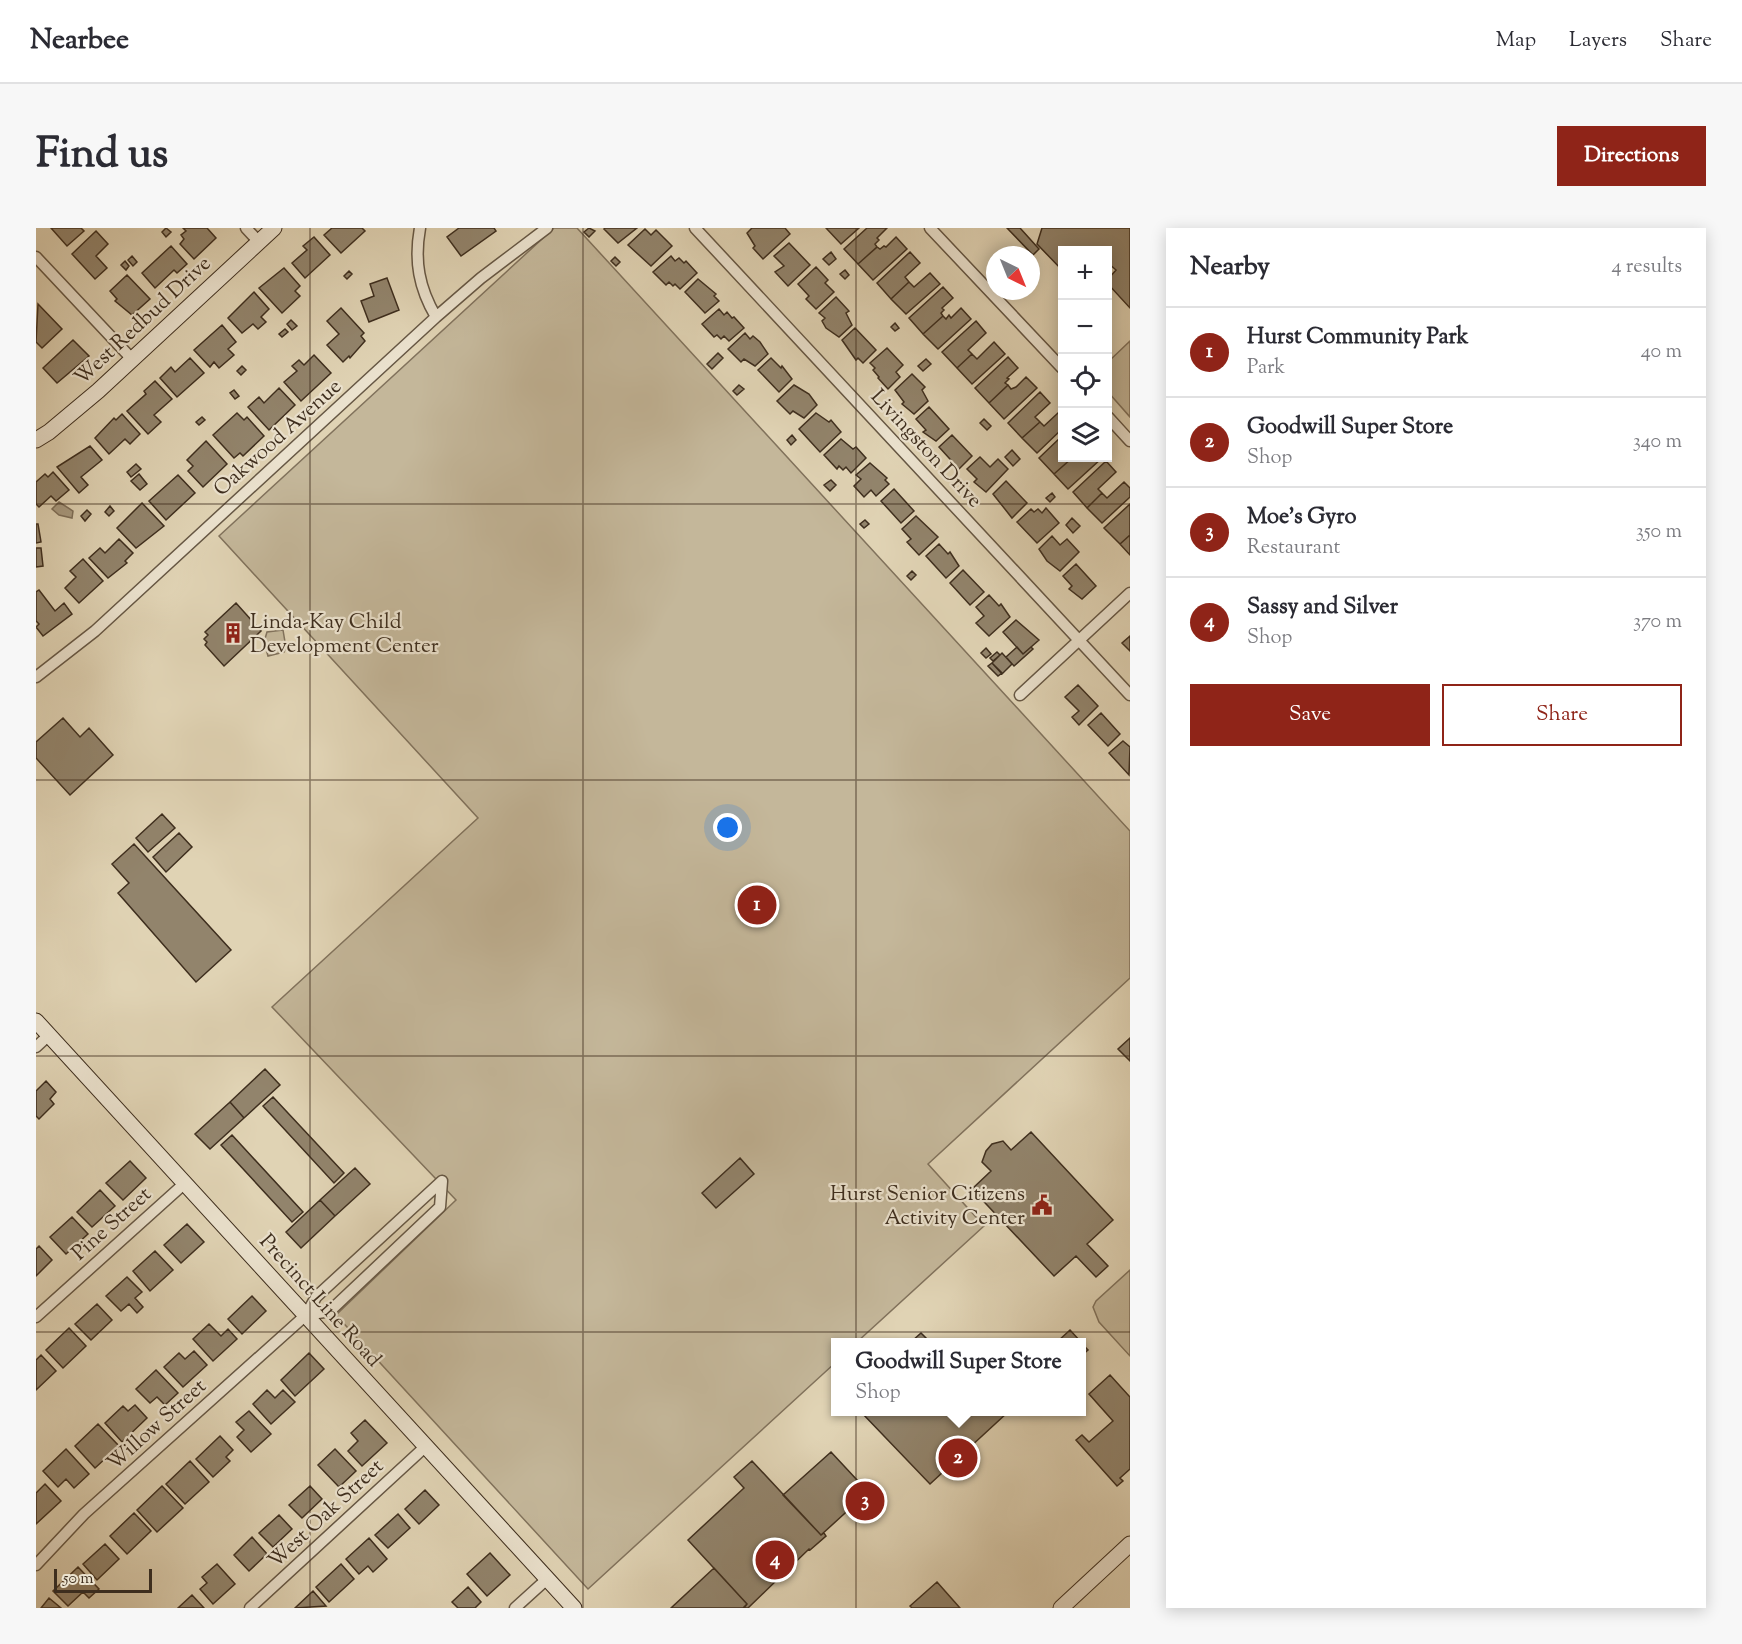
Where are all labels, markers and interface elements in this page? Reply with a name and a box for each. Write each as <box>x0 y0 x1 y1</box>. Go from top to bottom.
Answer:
text: Nearbee <box>30 21 129 61</box>
text: Map <box>1496 26 1536 56</box>
text: Layers <box>1569 26 1627 56</box>
text: Share <box>1660 26 1712 56</box>
text: Find us <box>36 126 168 186</box>
button: Directions <box>1557 126 1706 186</box>
north arrow <box>986 246 1040 300</box>
map controls <box>1058 246 1112 462</box>
button: + <box>1058 246 1112 300</box>
text: Nearby <box>1190 249 1270 286</box>
street label: West Redbud Drive <box>68 250 219 393</box>
text: 4 results <box>1611 253 1682 282</box>
button: − <box>1058 300 1112 354</box>
text: Hurst Community Park <box>1247 322 1469 354</box>
text: 1 <box>1206 338 1213 367</box>
text: 40 m <box>1641 338 1682 367</box>
button: locate <box>1058 354 1112 408</box>
text: Park <box>1247 354 1285 383</box>
street label: Oakwood Avenue <box>208 373 349 504</box>
street label: Livingston Drive <box>863 383 988 515</box>
button: layers <box>1058 408 1112 462</box>
text: Goodwill Super Store <box>1247 412 1453 444</box>
text: 2 <box>1205 428 1214 457</box>
text: 340 m <box>1633 428 1682 457</box>
text: Shop <box>1247 444 1292 473</box>
text: Moe's Gyro <box>1247 502 1357 534</box>
text: 3 <box>1205 518 1214 547</box>
text: 350 m <box>1636 518 1682 547</box>
text: Restaurant <box>1247 534 1340 563</box>
text: Sassy and Silver <box>1247 592 1398 624</box>
place label: Linda-Kay Child Development Center <box>250 608 439 662</box>
text: 4 <box>1204 608 1215 637</box>
text: 370 m <box>1633 608 1682 637</box>
building icon: Linda-Kay Child Development Center <box>221 621 245 645</box>
text: Shop <box>1247 624 1292 653</box>
button: Save <box>1190 684 1430 746</box>
button: Share <box>1442 684 1682 746</box>
your location <box>713 813 742 842</box>
pin: 1 <box>738 882 776 928</box>
street label: Pine Street <box>66 1180 159 1268</box>
place label: Hurst Senior Citizens Activity Center <box>830 1180 1025 1234</box>
public building icon: Hurst Senior Citizens Activity Center <box>1030 1193 1054 1217</box>
street label: Precinct Line Road <box>251 1228 388 1375</box>
popup <box>831 1338 1086 1416</box>
text: Goodwill Super Store <box>855 1347 1062 1379</box>
street label: Willow Street <box>101 1373 214 1478</box>
text: Shop <box>855 1379 901 1408</box>
pin: 2 <box>938 1436 978 1480</box>
street label: West Oak Street <box>262 1453 391 1576</box>
pin: 3 <box>846 1478 884 1524</box>
pin: 4 <box>756 1538 794 1582</box>
scale bar <box>54 1566 152 1594</box>
text: 50 m <box>63 1568 94 1591</box>

